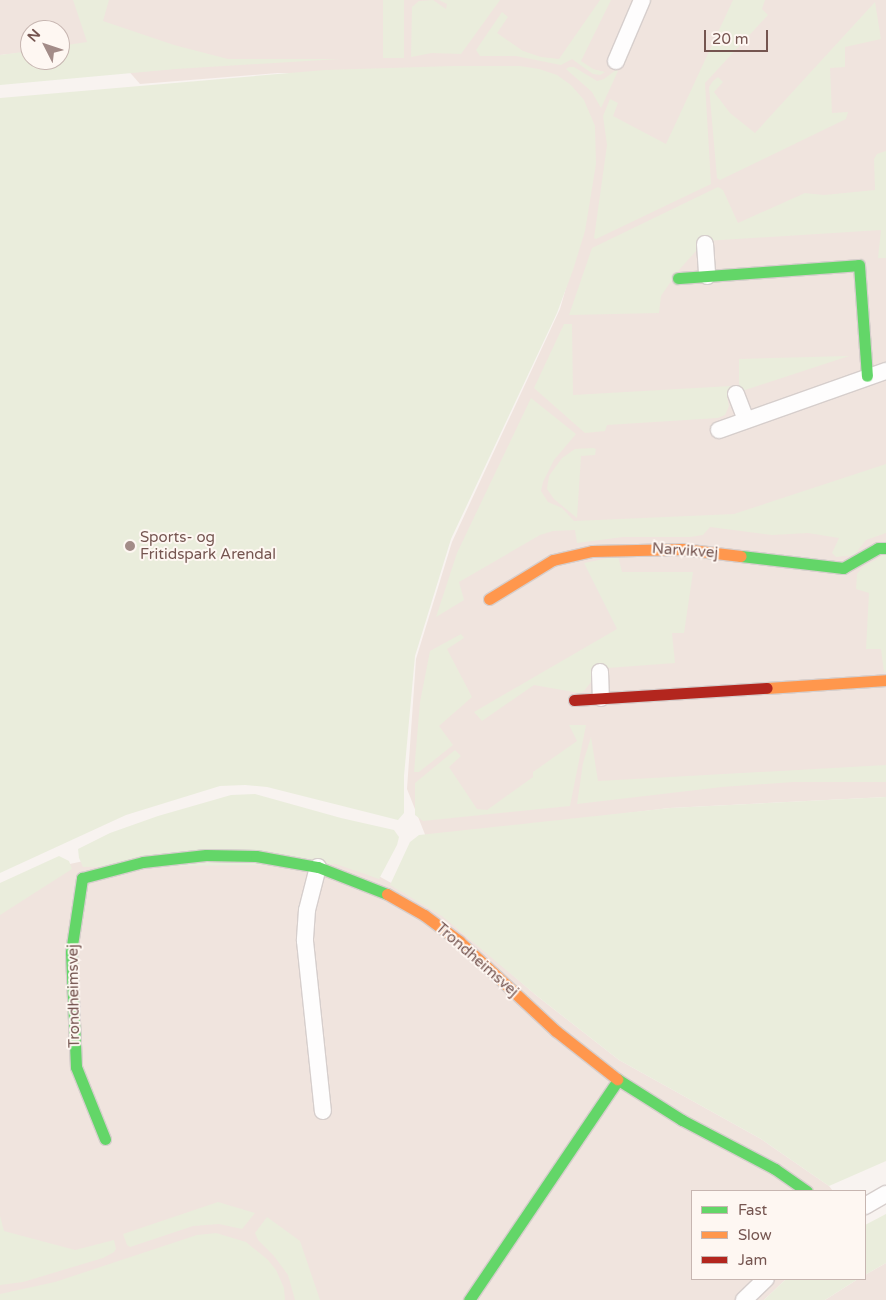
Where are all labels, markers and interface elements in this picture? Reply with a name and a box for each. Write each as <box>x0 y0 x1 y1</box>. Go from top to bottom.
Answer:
north arrow <box>20 20 70 70</box>
scale bar <box>706 20 770 52</box>
text: N <box>24 26 44 45</box>
text: 20 m <box>712 30 749 48</box>
place label: Sports- og Fritidspark Arendal <box>140 528 276 563</box>
marker: Sports- og Fritidspark Arendal <box>124 540 136 552</box>
street label: Narvikvej <box>651 540 719 562</box>
street label: Trondheimsvej <box>432 919 522 1001</box>
street label: Trondheimsvej <box>64 944 84 1048</box>
legend <box>691 1190 866 1280</box>
text: Fast <box>738 1201 767 1219</box>
text: Slow <box>738 1226 772 1244</box>
text: Jam <box>738 1251 767 1269</box>

